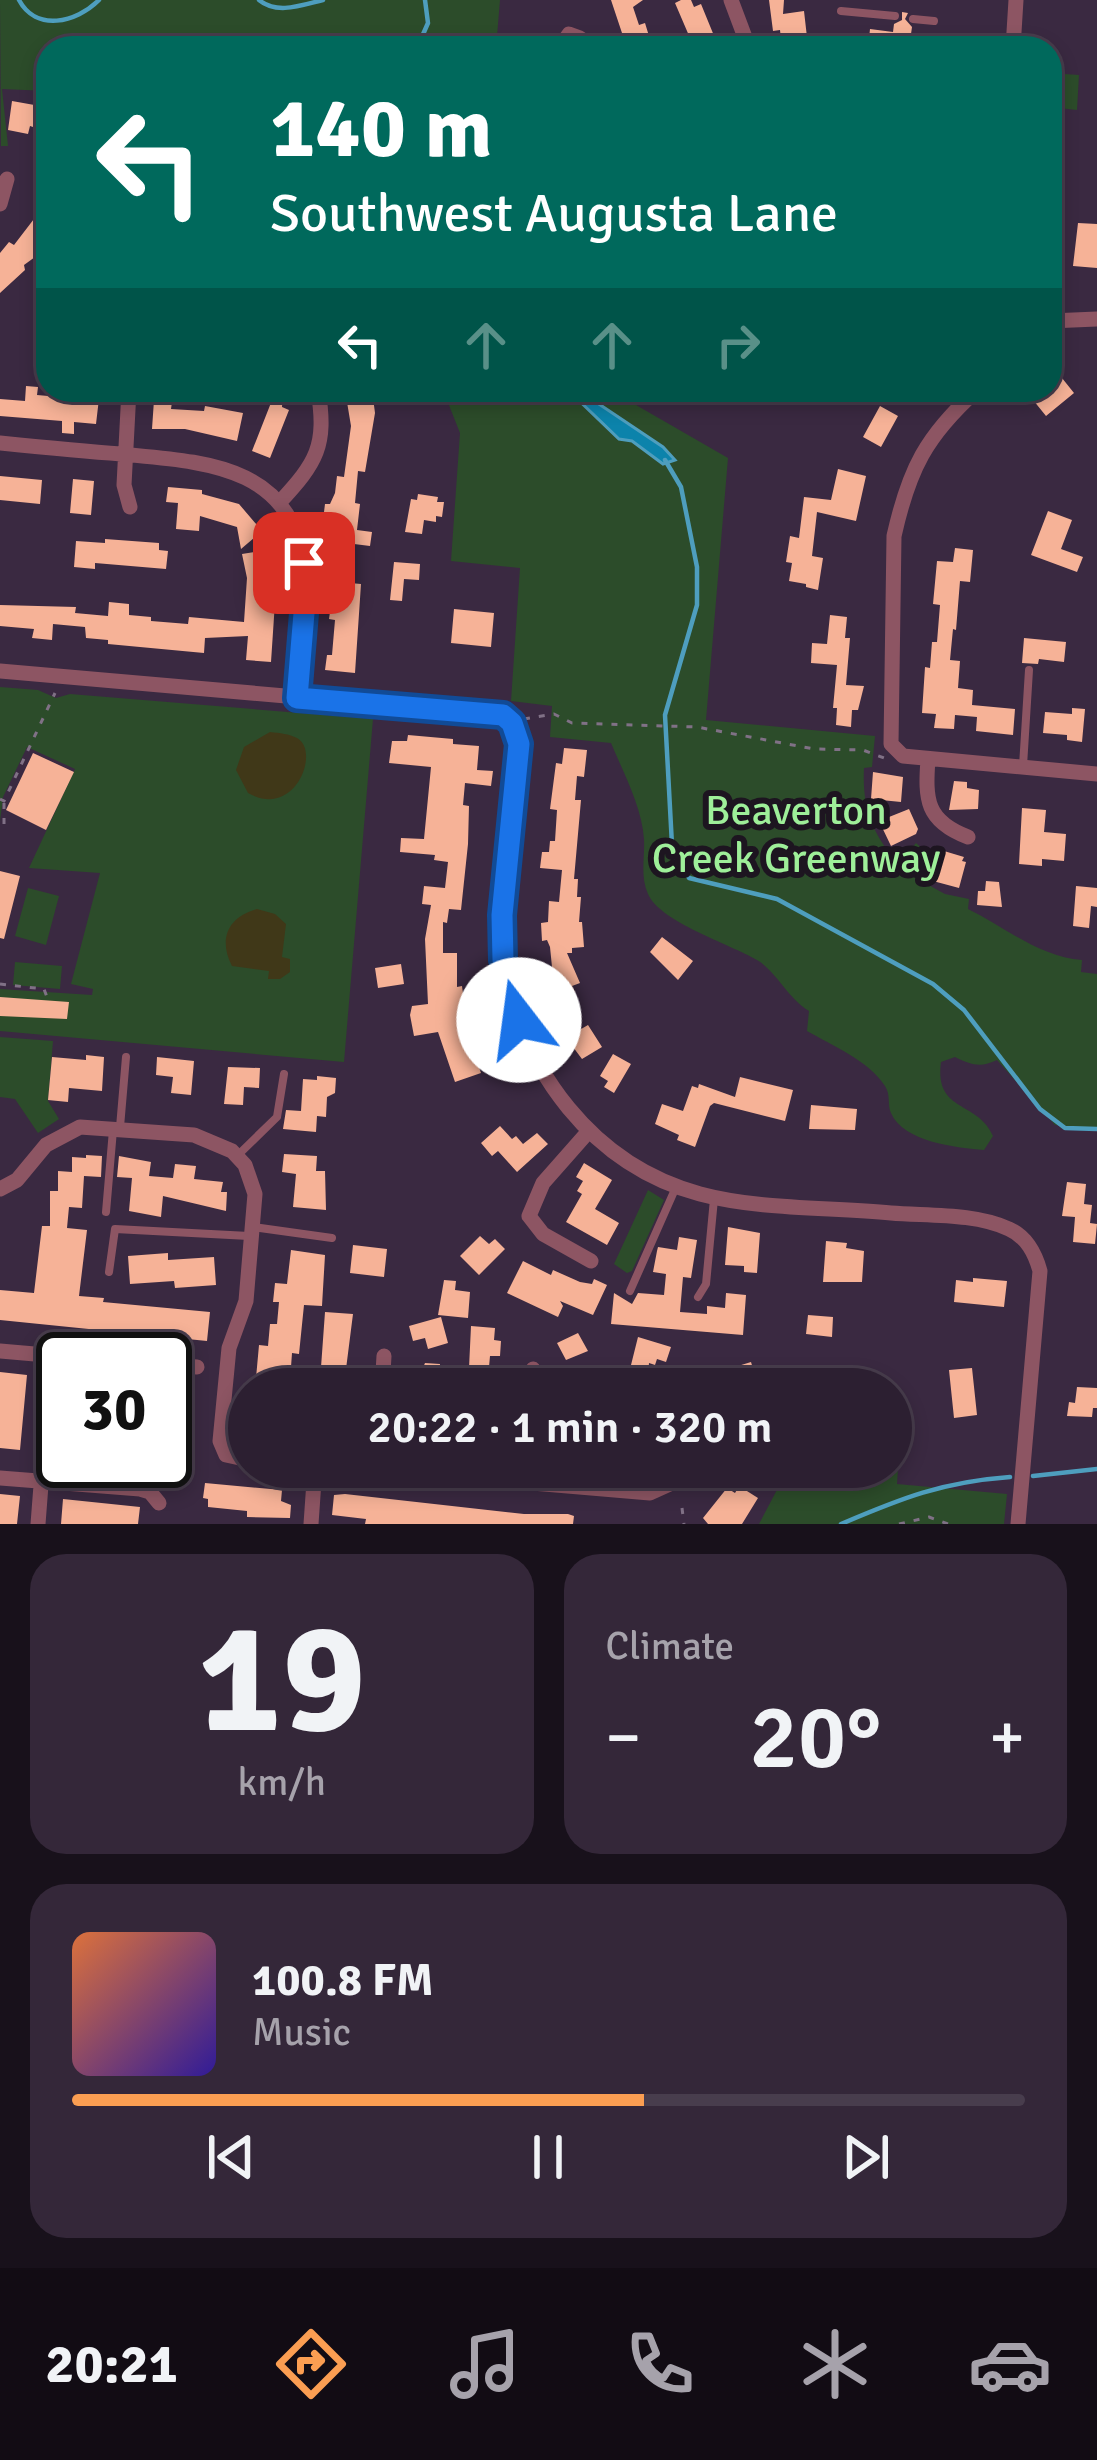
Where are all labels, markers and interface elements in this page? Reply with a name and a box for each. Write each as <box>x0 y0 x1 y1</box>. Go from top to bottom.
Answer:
text: 140 m <box>270 77 492 181</box>
icon: left <box>72 84 228 240</box>
text: Southwest Augusta Lane <box>270 180 838 247</box>
icon: left <box>327 312 393 378</box>
icon: ahead <box>453 312 519 378</box>
icon: ahead <box>579 312 645 378</box>
icon: right <box>705 312 771 378</box>
pin <box>253 512 355 614</box>
icon: arrive <box>271 530 337 596</box>
park label: Beaverton Creek Greenway <box>652 785 941 884</box>
position arrow <box>456 957 582 1083</box>
speed limit sign: 30 <box>36 1332 192 1488</box>
text: 20:22 · 1 min · 320 m <box>368 1400 772 1455</box>
text: 19 <box>198 1583 366 1776</box>
text: Climate <box>606 1622 734 1670</box>
text: 20° <box>749 1682 881 1793</box>
text: − <box>606 1697 641 1778</box>
text: + <box>989 1697 1025 1778</box>
text: km/h <box>238 1758 326 1806</box>
text: 100.8 FM <box>252 1953 434 2008</box>
text: Music <box>252 2008 351 2056</box>
icon: previous <box>198 2124 264 2190</box>
icon: pause <box>515 2124 581 2190</box>
icon: next <box>833 2124 899 2190</box>
icon: directions <box>269 2322 353 2406</box>
icon: music <box>443 2322 527 2406</box>
icon: phone <box>618 2322 702 2406</box>
icon: climate <box>793 2322 877 2406</box>
icon: car <box>968 2322 1052 2406</box>
text: 20:21 <box>45 2331 178 2398</box>

